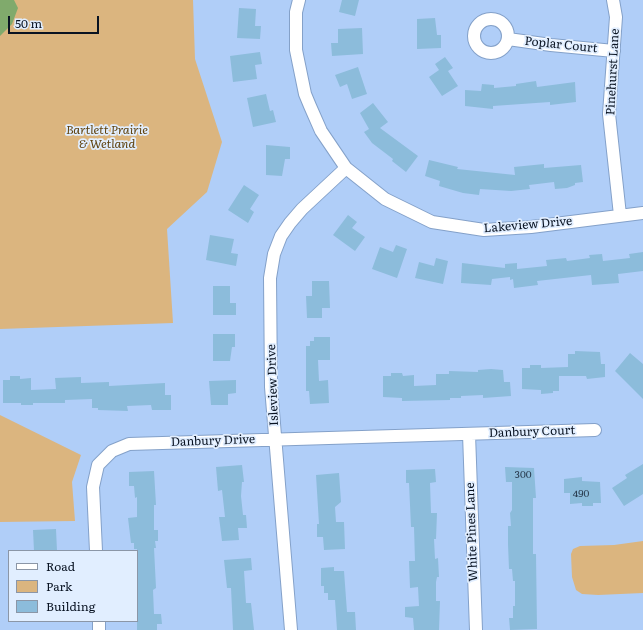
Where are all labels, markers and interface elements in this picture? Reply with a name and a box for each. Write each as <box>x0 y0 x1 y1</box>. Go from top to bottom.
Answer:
scale bar <box>10 8 101 34</box>
text: 50 m <box>15 14 42 32</box>
street label: Pinehurst Lane <box>604 28 622 116</box>
street label: Poplar Court <box>524 34 598 56</box>
park label: Bartlett Prairie & Wetland <box>66 123 148 151</box>
street label: Lakeview Drive <box>483 214 573 236</box>
street label: Isleview Drive <box>264 344 282 426</box>
street label: Danbury Court <box>489 423 575 441</box>
street label: Danbury Drive <box>171 432 255 450</box>
house number: 300 <box>515 469 531 481</box>
street label: White Pines Lane <box>463 482 481 582</box>
house number: 490 <box>573 488 589 500</box>
legend <box>8 550 138 622</box>
text: Road <box>46 557 75 575</box>
text: Park <box>46 577 72 595</box>
text: Building <box>46 597 95 615</box>

